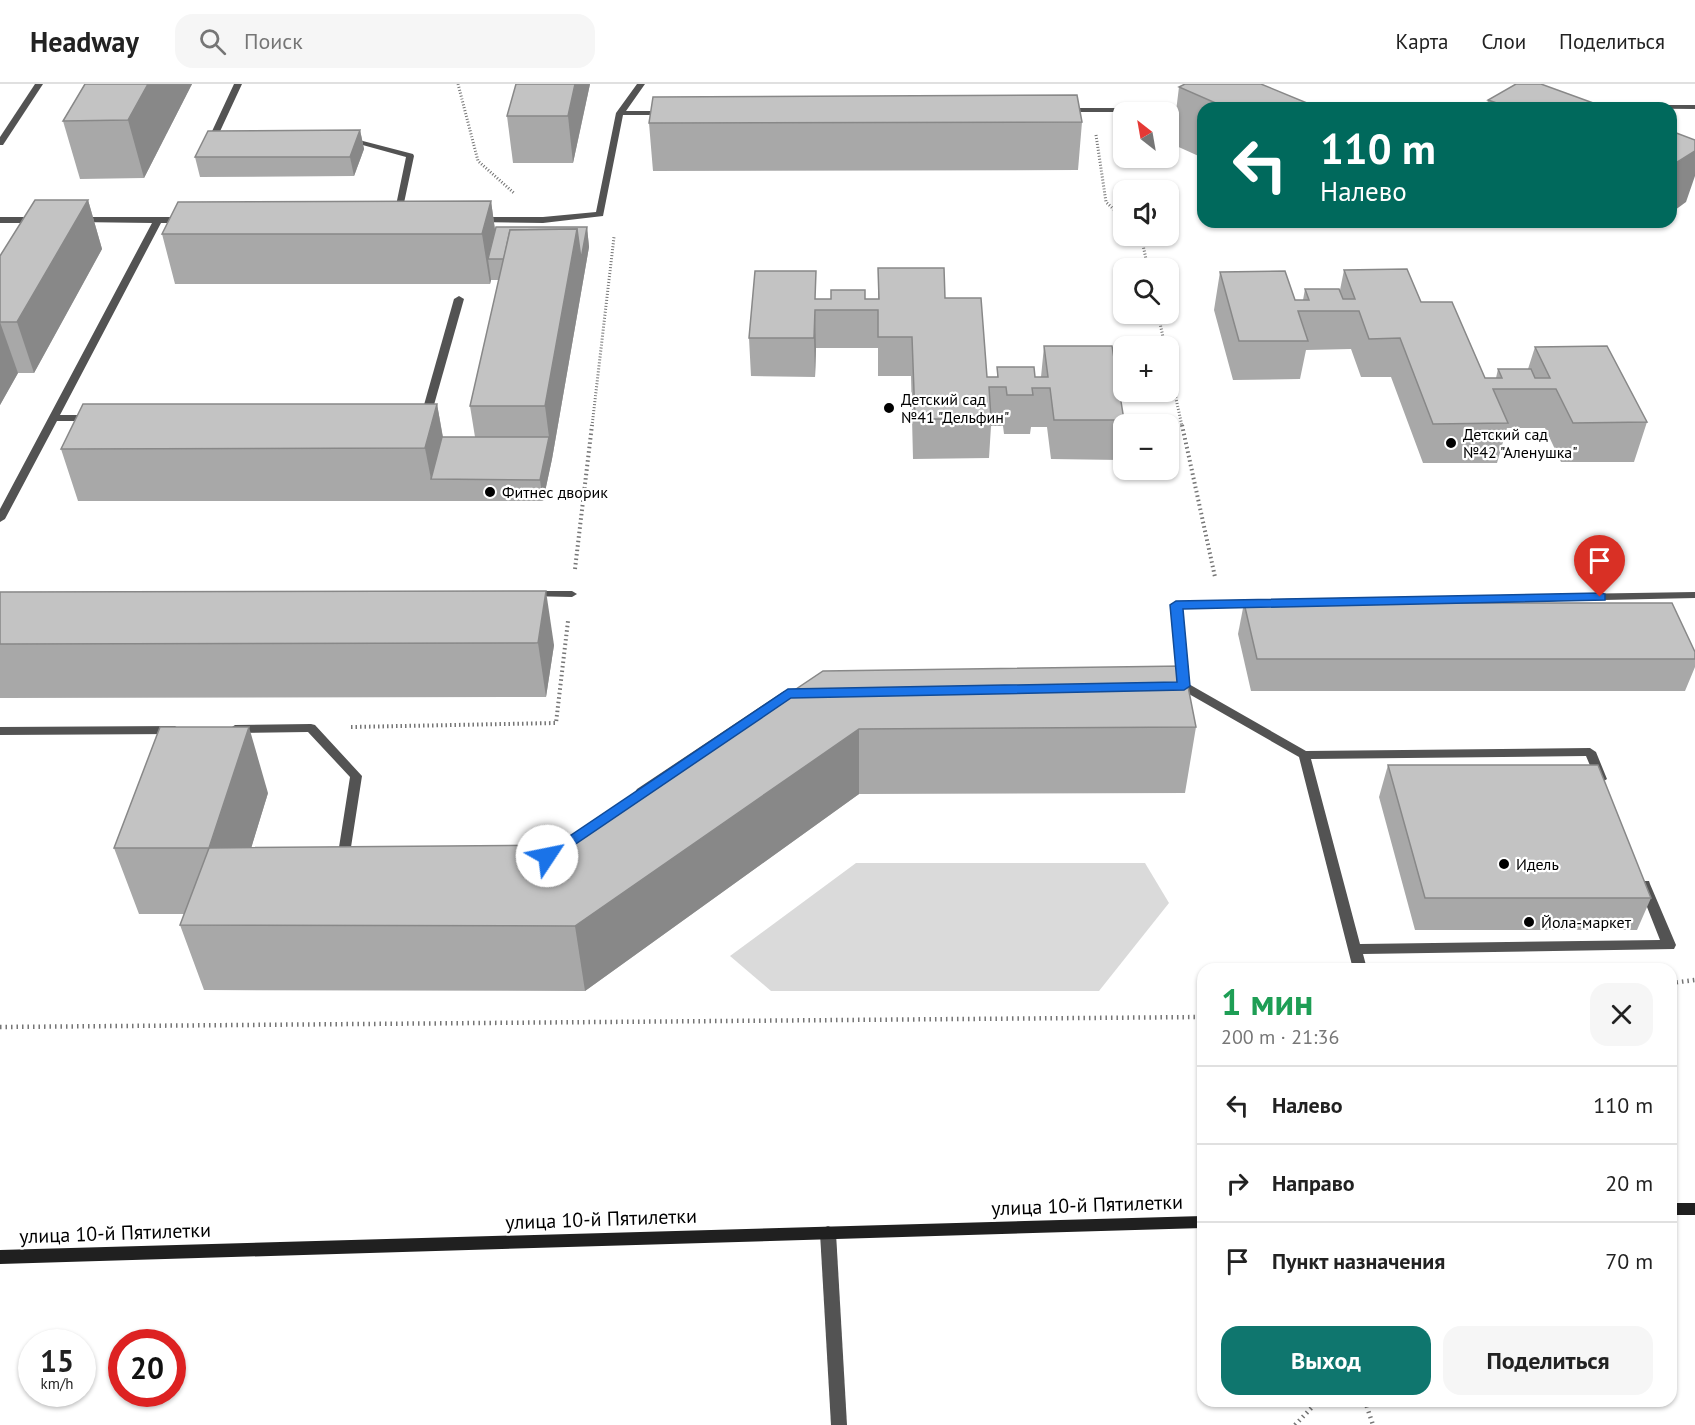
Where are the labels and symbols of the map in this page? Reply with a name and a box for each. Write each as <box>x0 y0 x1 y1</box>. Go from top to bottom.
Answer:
north arrow <box>1113 102 1179 168</box>
place label: Детский сад №41 "Дельфин" <box>901 389 1009 427</box>
marker: Детский сад №41 "Дельфин" <box>882 401 896 415</box>
place label: Детский сад №42 "Аленушка" <box>1463 424 1578 462</box>
marker: Детский сад №42 "Аленушка" <box>1444 436 1458 450</box>
place label: Фитнес дворик <box>502 482 608 502</box>
marker: Фитнес дворик <box>483 485 497 499</box>
pin <box>1574 535 1625 597</box>
position arrow <box>515 824 579 888</box>
place label: Идель <box>1516 854 1559 874</box>
marker: Идель <box>1497 857 1511 871</box>
place label: Йола-маркет <box>1541 912 1632 932</box>
marker: Йола-маркет <box>1522 915 1536 929</box>
street label: улица 10-й Пятилетки <box>991 1189 1183 1221</box>
street label: улица 10-й Пятилетки <box>505 1203 697 1235</box>
street label: улица 10-й Пятилетки <box>19 1217 211 1249</box>
speed limit sign: 20 <box>108 1329 186 1407</box>

